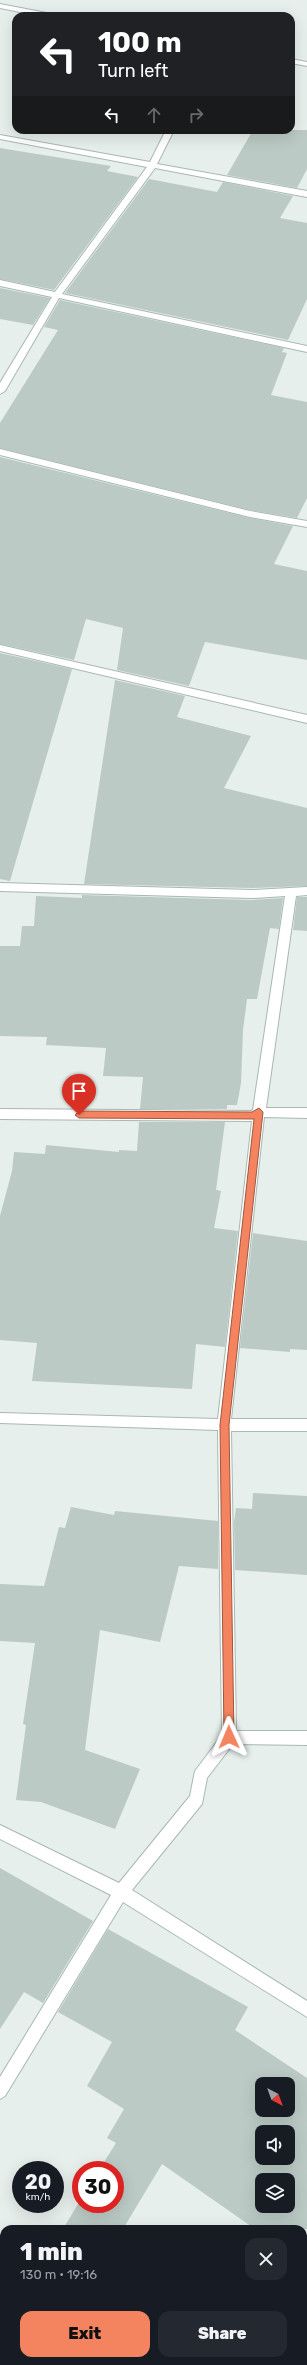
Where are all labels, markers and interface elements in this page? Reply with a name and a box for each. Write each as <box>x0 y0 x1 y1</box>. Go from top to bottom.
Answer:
text: 100 m <box>98 26 182 59</box>
icon: left <box>32 28 84 80</box>
text: Turn left <box>98 60 168 82</box>
icon: left <box>101 104 123 126</box>
icon: ahead <box>143 104 165 126</box>
icon: right <box>185 104 207 126</box>
pin <box>62 1074 96 1115</box>
icon: arrive <box>68 1080 90 1102</box>
position arrow <box>208 1716 250 1758</box>
north arrow <box>255 2077 295 2117</box>
map controls <box>255 2077 295 2213</box>
button: sound <box>255 2125 295 2165</box>
speed limit sign: 30 <box>72 2161 124 2213</box>
text: 20 <box>25 2170 51 2194</box>
button: layers <box>255 2173 295 2213</box>
text: km/h <box>26 2191 50 2203</box>
text: 1 min <box>20 2238 83 2266</box>
button: close <box>245 2238 287 2280</box>
text: 130 m · 19:16 <box>20 2267 97 2282</box>
button: Exit <box>20 2311 150 2357</box>
button: Share <box>158 2311 287 2357</box>

